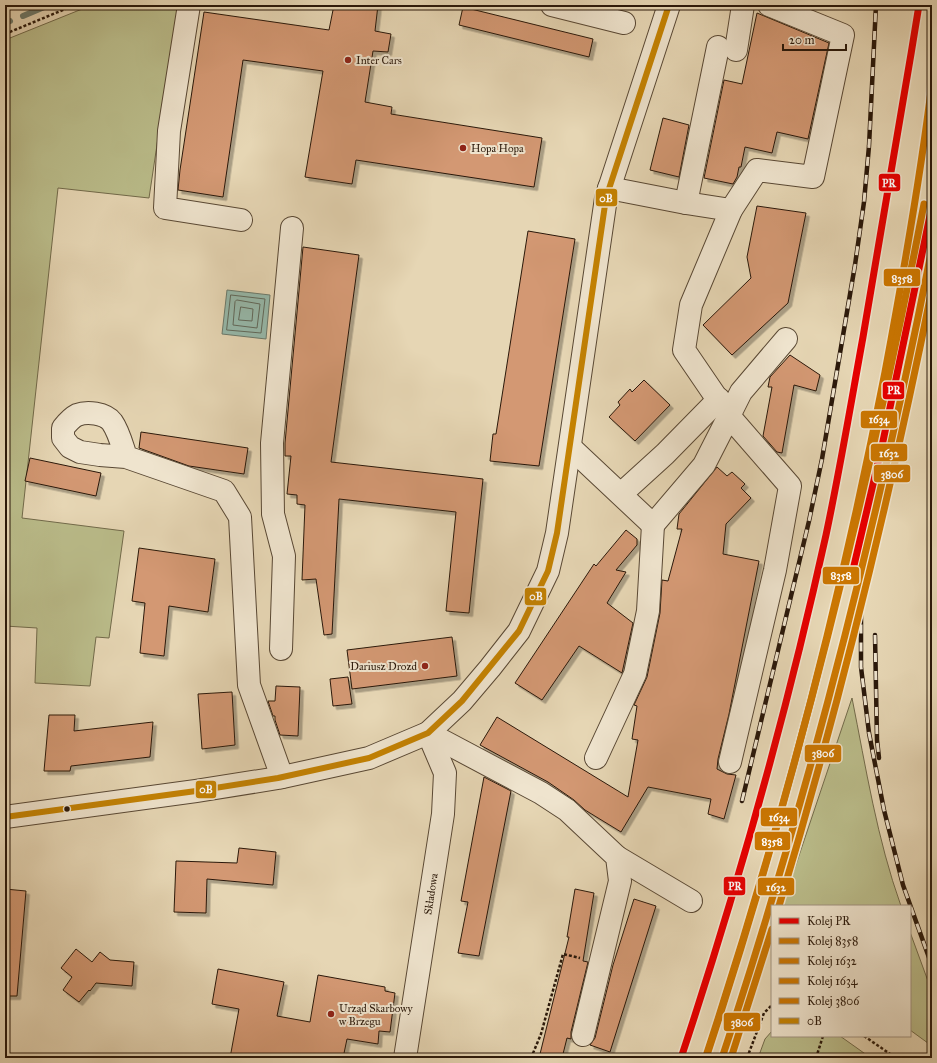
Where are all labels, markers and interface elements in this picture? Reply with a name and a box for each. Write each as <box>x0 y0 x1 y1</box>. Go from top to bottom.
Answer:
scale bar <box>783 26 846 52</box>
text: 20 m <box>789 33 815 47</box>
place label: Inter Cars <box>356 54 402 67</box>
marker: Inter Cars <box>343 55 353 65</box>
place label: Hopa Hopa <box>471 142 524 155</box>
marker: Hopa Hopa <box>458 143 468 153</box>
line badge: PR <box>878 173 901 192</box>
text: PR <box>882 177 897 190</box>
line badge: 0B <box>595 188 618 207</box>
text: 0B <box>599 192 613 205</box>
line badge: 8358 <box>883 268 921 287</box>
text: 8358 <box>891 272 913 286</box>
line badge: PR <box>882 381 905 400</box>
text: PR <box>887 384 902 397</box>
line badge: 1634 <box>860 410 898 429</box>
text: 1634 <box>869 413 890 427</box>
line badge: 1632 <box>870 443 908 462</box>
text: 1632 <box>879 447 899 461</box>
line badge: 3806 <box>873 464 911 483</box>
text: 3806 <box>881 468 905 482</box>
line badge: 8358 <box>822 566 860 585</box>
text: 8358 <box>830 569 852 583</box>
line badge: 0B <box>524 587 547 606</box>
text: 0B <box>529 590 543 603</box>
place label: Dariusz Drozd <box>350 660 417 673</box>
marker: Dariusz Drozd <box>420 661 430 671</box>
line badge: 3806 <box>804 744 842 763</box>
text: 3806 <box>812 747 836 761</box>
line badge: 0B <box>195 780 217 799</box>
text: 0B <box>199 783 213 796</box>
unlabelled marker <box>62 804 72 814</box>
line badge: 1634 <box>760 807 798 827</box>
text: 1634 <box>769 811 790 825</box>
line badge: 8358 <box>754 831 791 851</box>
text: 8358 <box>761 835 783 849</box>
street label: Składowa <box>421 872 441 916</box>
line badge: PR <box>723 876 746 896</box>
line badge: 1632 <box>757 877 795 896</box>
text: PR <box>728 880 743 893</box>
text: 1632 <box>766 881 786 895</box>
legend <box>771 905 911 1037</box>
text: Kolej PR <box>807 914 851 928</box>
text: Kolej 8358 <box>807 934 858 948</box>
text: Kolej 1632 <box>807 954 857 968</box>
text: Kolej 1634 <box>807 974 858 988</box>
text: Kolej 3806 <box>807 994 860 1008</box>
place label: Urząd Skarbowy w Brzegu <box>339 1002 414 1028</box>
marker: Urząd Skarbowy w Brzegu <box>326 1009 336 1019</box>
line badge: 3806 <box>723 1012 761 1032</box>
text: 0B <box>807 1014 822 1028</box>
text: 3806 <box>731 1016 755 1030</box>

